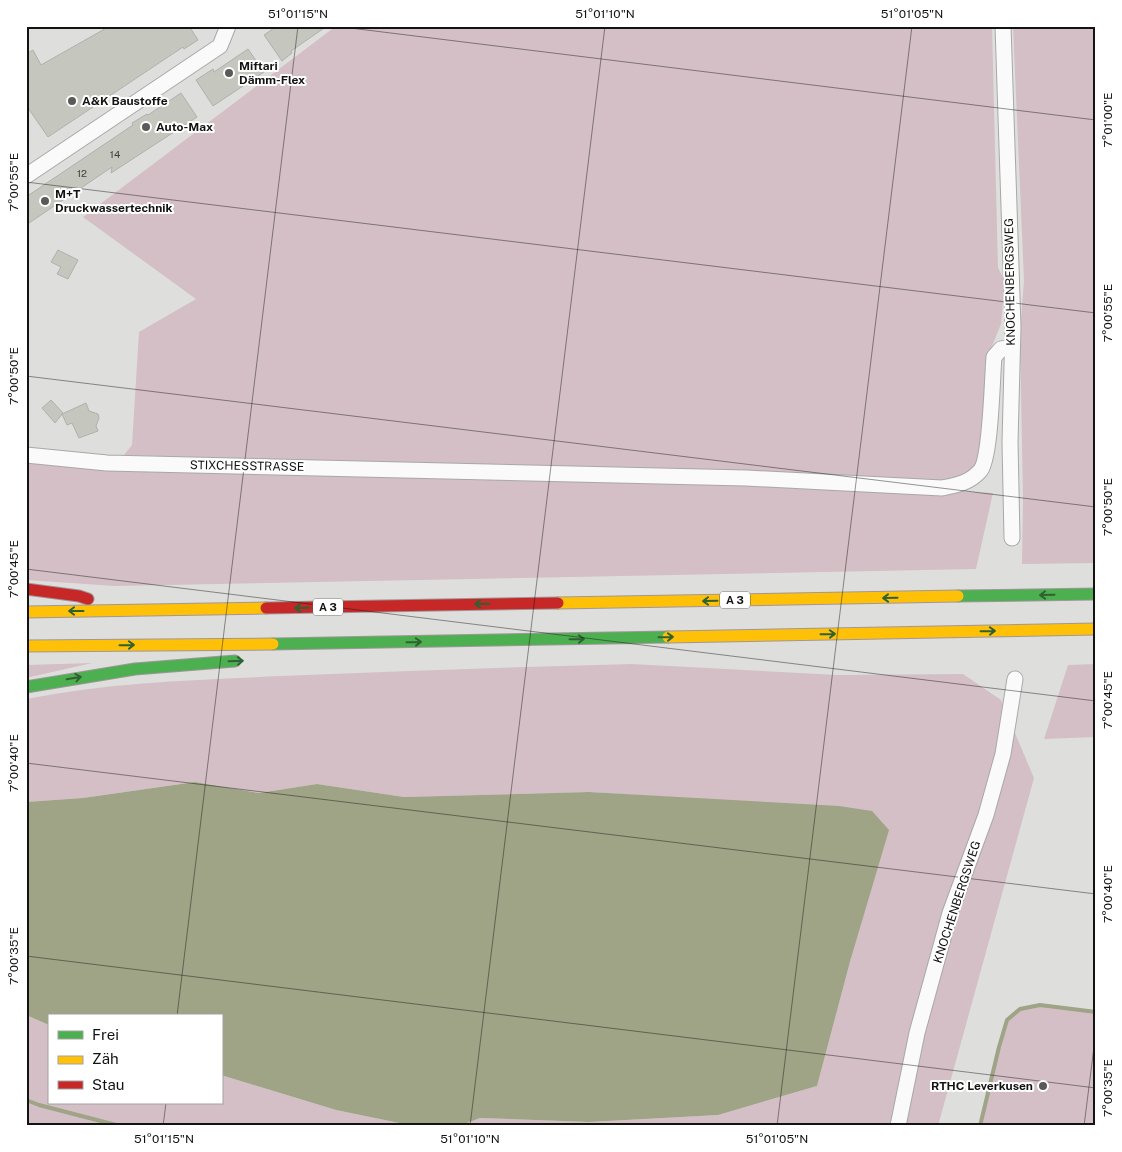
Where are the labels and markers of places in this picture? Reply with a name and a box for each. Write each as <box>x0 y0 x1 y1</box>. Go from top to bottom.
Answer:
place label: Miftari Dämm-Flex <box>239 59 305 87</box>
marker: Miftari Dämm-Flex <box>223 67 235 79</box>
place label: A&K Baustoffe <box>82 94 168 108</box>
marker: A&K Baustoffe <box>66 95 78 107</box>
place label: Auto-Max <box>156 120 213 134</box>
marker: Auto-Max <box>140 121 152 133</box>
place label: M+T Druckwassertechnik <box>55 187 173 215</box>
marker: M+T Druckwassertechnik <box>39 195 51 207</box>
place label: RTHC Leverkusen <box>931 1079 1033 1093</box>
marker: RTHC Leverkusen <box>1037 1080 1049 1092</box>

